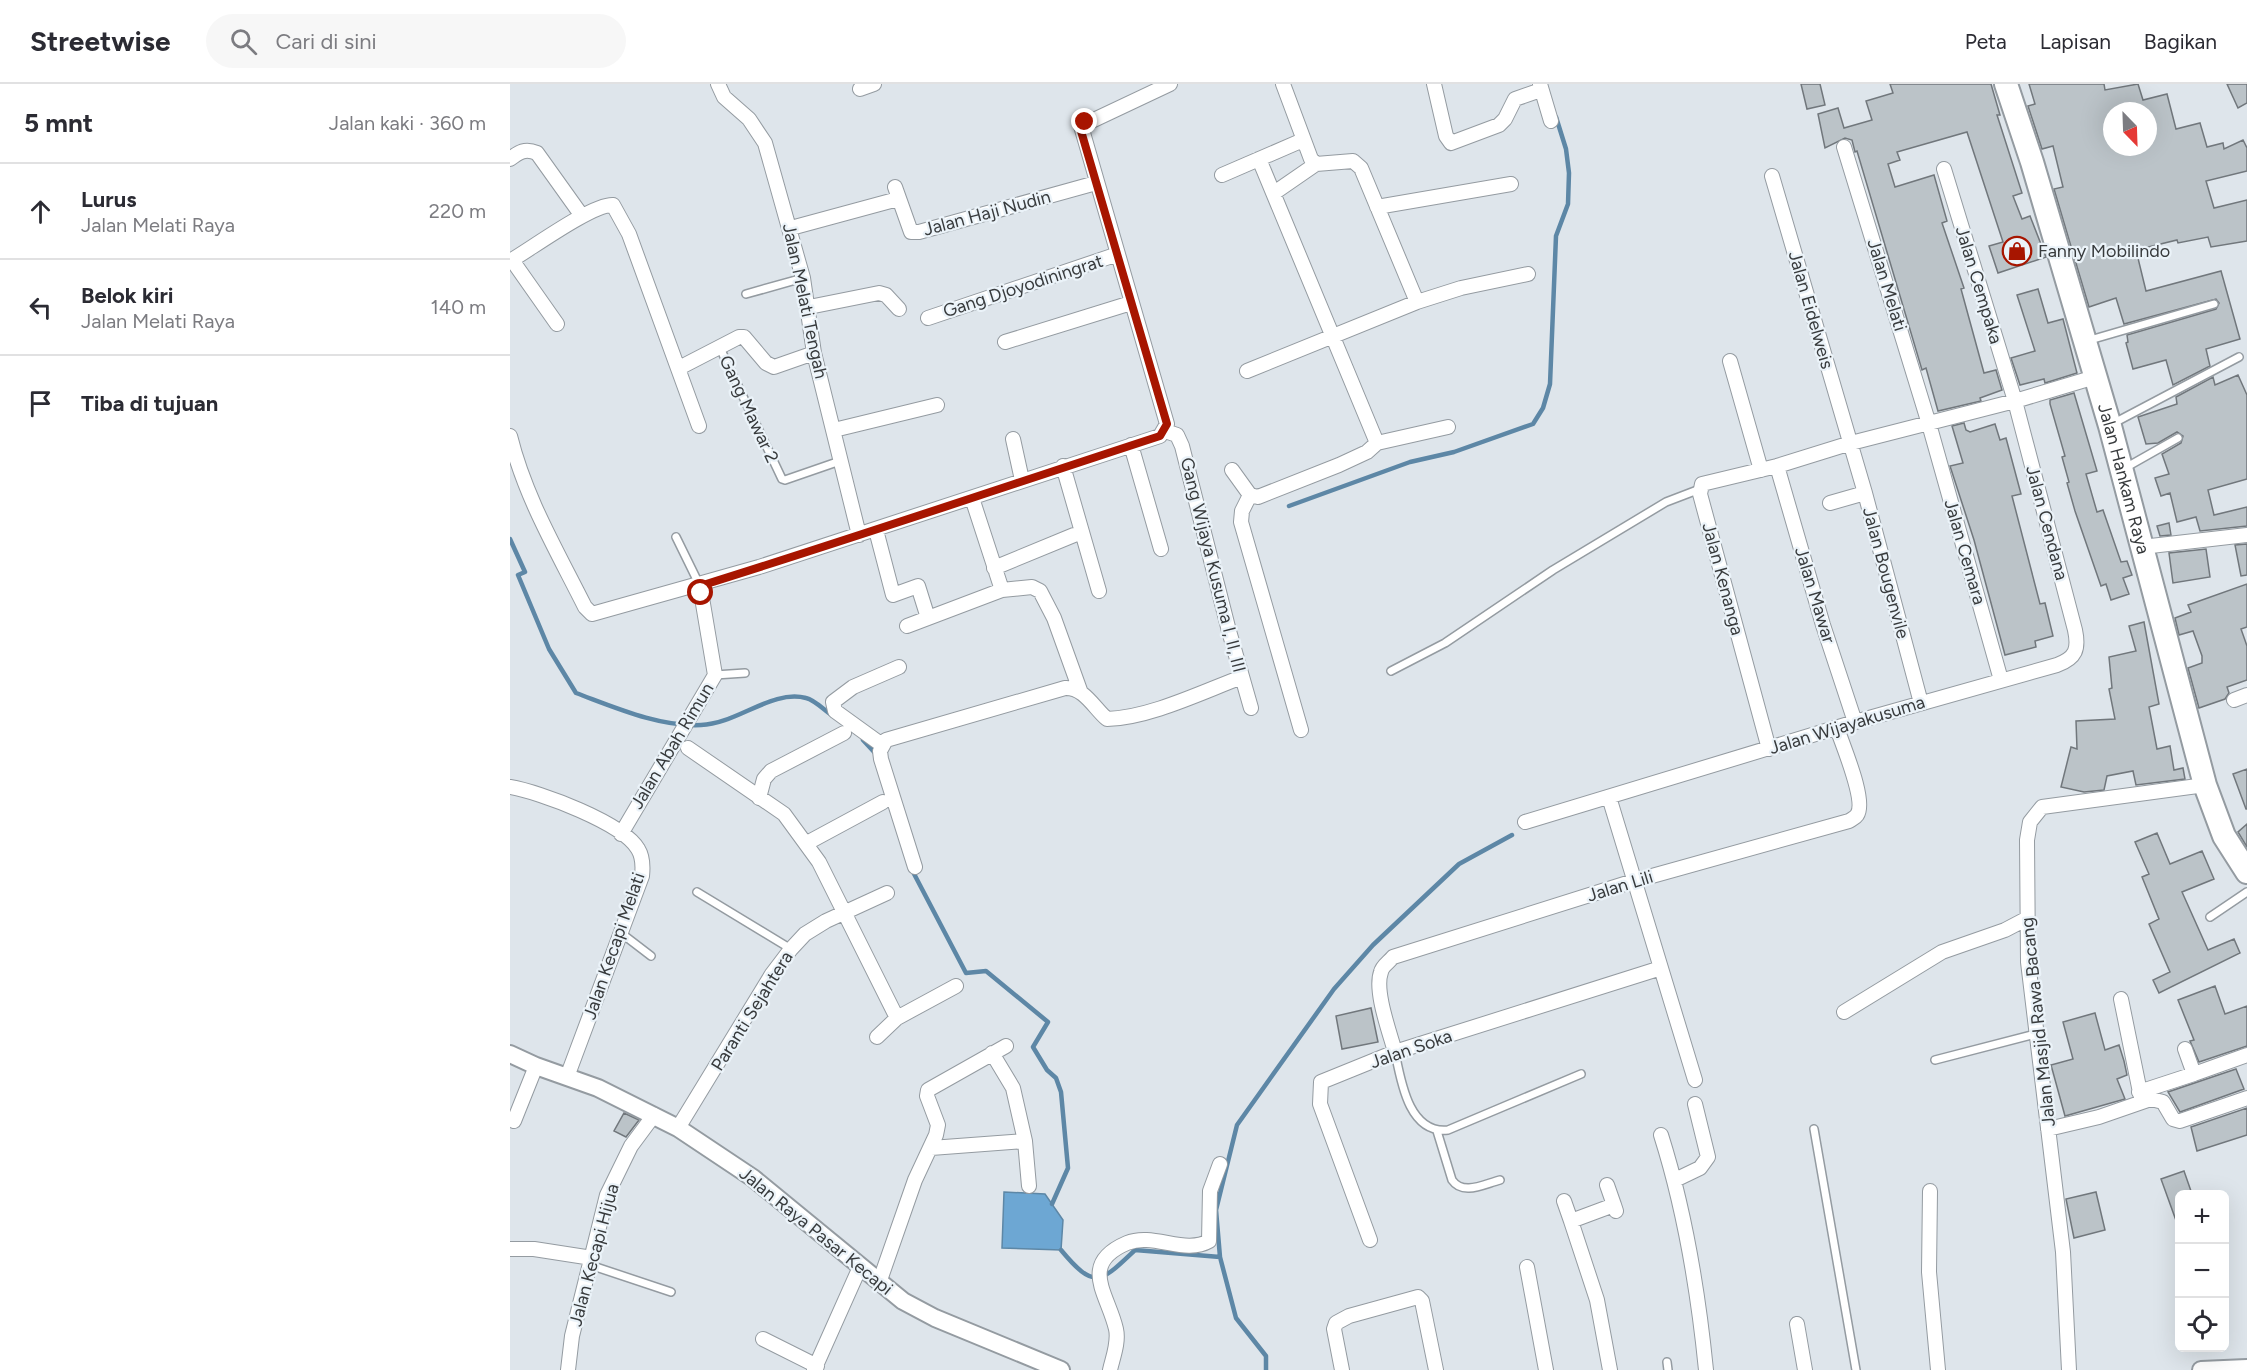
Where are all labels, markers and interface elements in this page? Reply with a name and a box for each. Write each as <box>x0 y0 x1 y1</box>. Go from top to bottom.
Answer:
search box <box>206 14 626 68</box>
text: Streetwise <box>30 24 170 58</box>
icon: search <box>227 25 260 58</box>
text: Cari di sini <box>275 28 377 55</box>
text: Peta <box>1965 29 2007 54</box>
text: Lapisan <box>2040 29 2111 54</box>
text: Bagikan <box>2144 29 2217 54</box>
north arrow <box>2103 102 2157 156</box>
text: 5 mnt <box>24 107 93 139</box>
route end <box>1071 108 1097 134</box>
text: Jalan kaki · 360 m <box>329 111 486 135</box>
street label: Jalan Haji Nudin <box>921 185 1053 241</box>
text: Lurus <box>81 186 136 213</box>
icon: ahead <box>24 195 57 228</box>
text: 220 m <box>429 199 486 223</box>
text: Jalan Melati Raya <box>81 213 235 237</box>
street label: Jalan Melati Tengah <box>778 221 832 381</box>
street label: Jalan Cempaka <box>1951 224 2007 346</box>
shop icon: Fanny Mobilindo <box>2001 235 2033 267</box>
street label: Jalan Melati <box>1863 236 1911 334</box>
place label: Fanny Mobilindo <box>2038 240 2170 262</box>
street label: Jalan Eidelweis <box>1784 249 1838 371</box>
street label: Gang Djoyodiningrat <box>940 250 1106 322</box>
text: Belok kiri <box>81 282 174 309</box>
icon: left <box>24 291 57 324</box>
text: 140 m <box>431 295 486 319</box>
text: Jalan Melati Raya <box>81 309 235 333</box>
street label: Gang Mawar 2 <box>715 352 783 466</box>
icon: arrive <box>24 387 57 420</box>
text: Tiba di tujuan <box>81 390 218 417</box>
street label: Jalan Hankam Raya <box>2093 401 2154 557</box>
street label: Gang Wijaya Kusuma I, II, III <box>1176 455 1250 675</box>
street label: Jalan Cendana <box>2021 463 2073 583</box>
street label: Jalan Cemara <box>1939 497 1991 607</box>
street label: Jalan Bougenvile <box>1858 505 1914 641</box>
street label: Jalan Kenanga <box>1697 520 1749 638</box>
street label: Jalan Mawar <box>1790 544 1840 646</box>
route start <box>687 579 713 605</box>
street label: Jalan Abah Rimun <box>626 679 718 813</box>
street label: Jalan Wijayakusuma <box>1767 691 1927 759</box>
street label: Jalan Lili <box>1584 866 1656 906</box>
street label: Jalan Kecapi Melati <box>579 870 649 1022</box>
street label: Jalan Masjid Rawa Bacang <box>2016 916 2060 1128</box>
street label: Paranti Sejahtera <box>706 947 798 1075</box>
street label: Jalan Soka <box>1367 1025 1455 1073</box>
street label: Jalan Raya Pasar Kecapi <box>735 1162 897 1300</box>
street label: Jalan Kecapi Hijua <box>564 1181 624 1329</box>
map controls <box>2175 1190 2229 1352</box>
button: + <box>2175 1190 2229 1244</box>
button: − <box>2175 1244 2229 1298</box>
button: locate <box>2175 1298 2229 1352</box>

